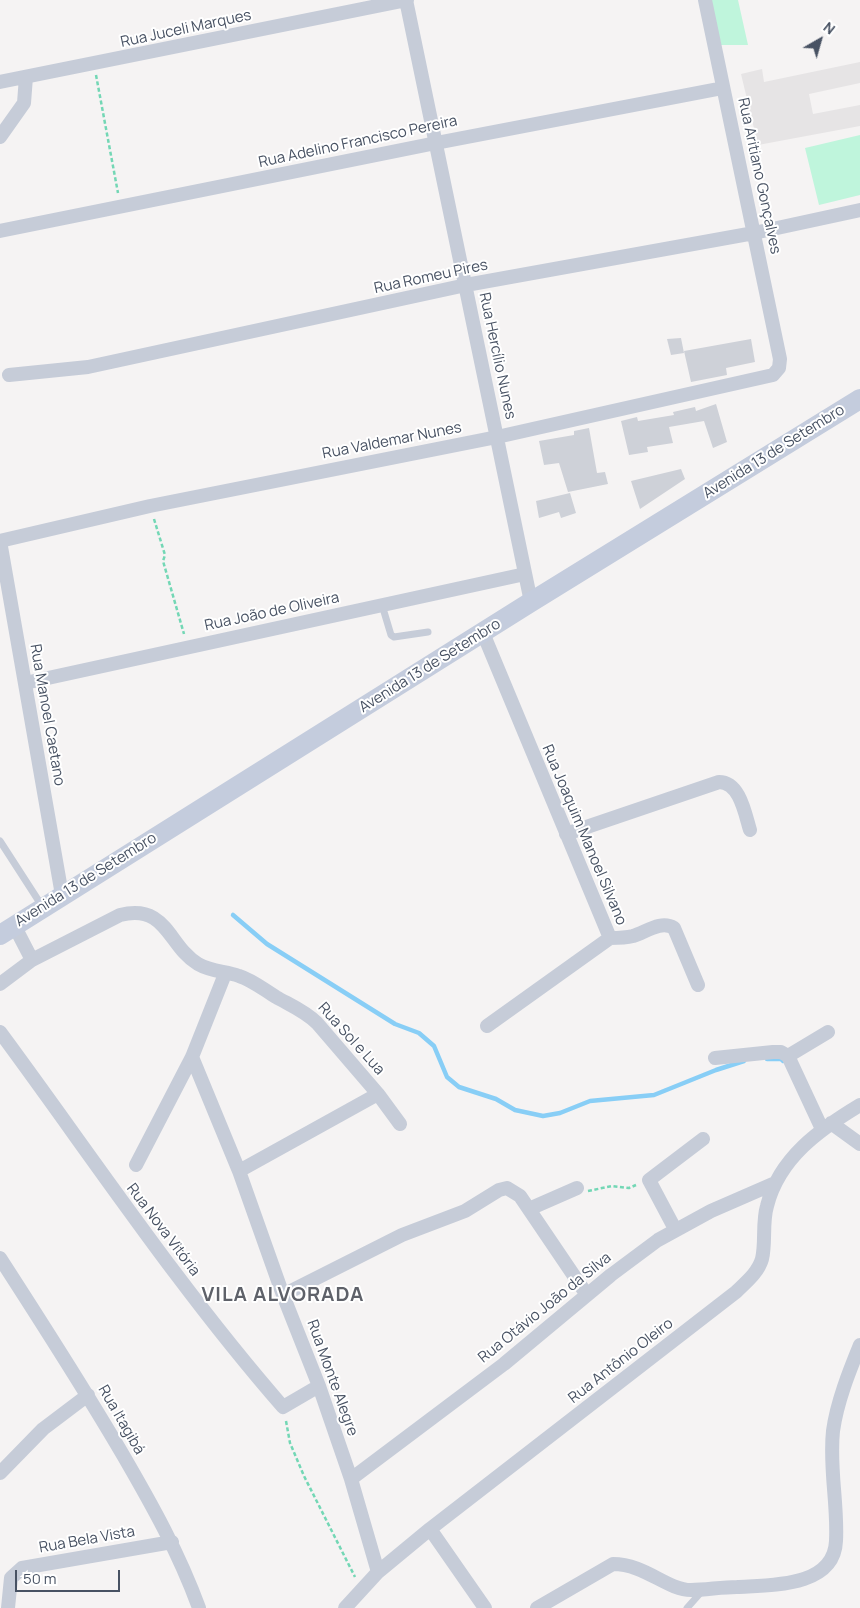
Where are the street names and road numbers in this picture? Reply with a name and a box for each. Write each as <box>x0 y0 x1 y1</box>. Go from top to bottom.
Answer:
street label: Rua Juceli Marques <box>119 6 253 52</box>
street label: Rua Aritiano Gonçalves <box>734 96 784 256</box>
street label: Rua Adelino Francisco Pereira <box>257 112 459 172</box>
street label: Rua Romeu Pires <box>372 256 490 298</box>
street label: Rua Hercílio Nunes <box>475 291 519 421</box>
street label: Avenida 13 de Setembro <box>700 401 848 503</box>
street label: Rua Valdemar Nunes <box>321 419 463 463</box>
street label: Rua João de Oliveira <box>203 589 341 635</box>
street label: Avenida 13 de Setembro <box>356 615 504 717</box>
street label: Rua Manoel Caetano <box>26 643 68 787</box>
street label: Rua Joaquim Manoel Silvano <box>538 742 630 928</box>
street label: Avenida 13 de Setembro <box>12 829 160 931</box>
street label: Rua Sol e Lua <box>314 999 388 1079</box>
street label: Rua Nova Vitória <box>122 1180 204 1280</box>
street label: Rua Otávio João da Silva <box>475 1249 615 1367</box>
street label: Rua Antônio Oleiro <box>565 1315 677 1407</box>
street label: Rua Monte Alegre <box>303 1317 361 1439</box>
street label: Rua Itagibá <box>94 1382 148 1458</box>
street label: Rua Bela Vista <box>38 1523 136 1557</box>

